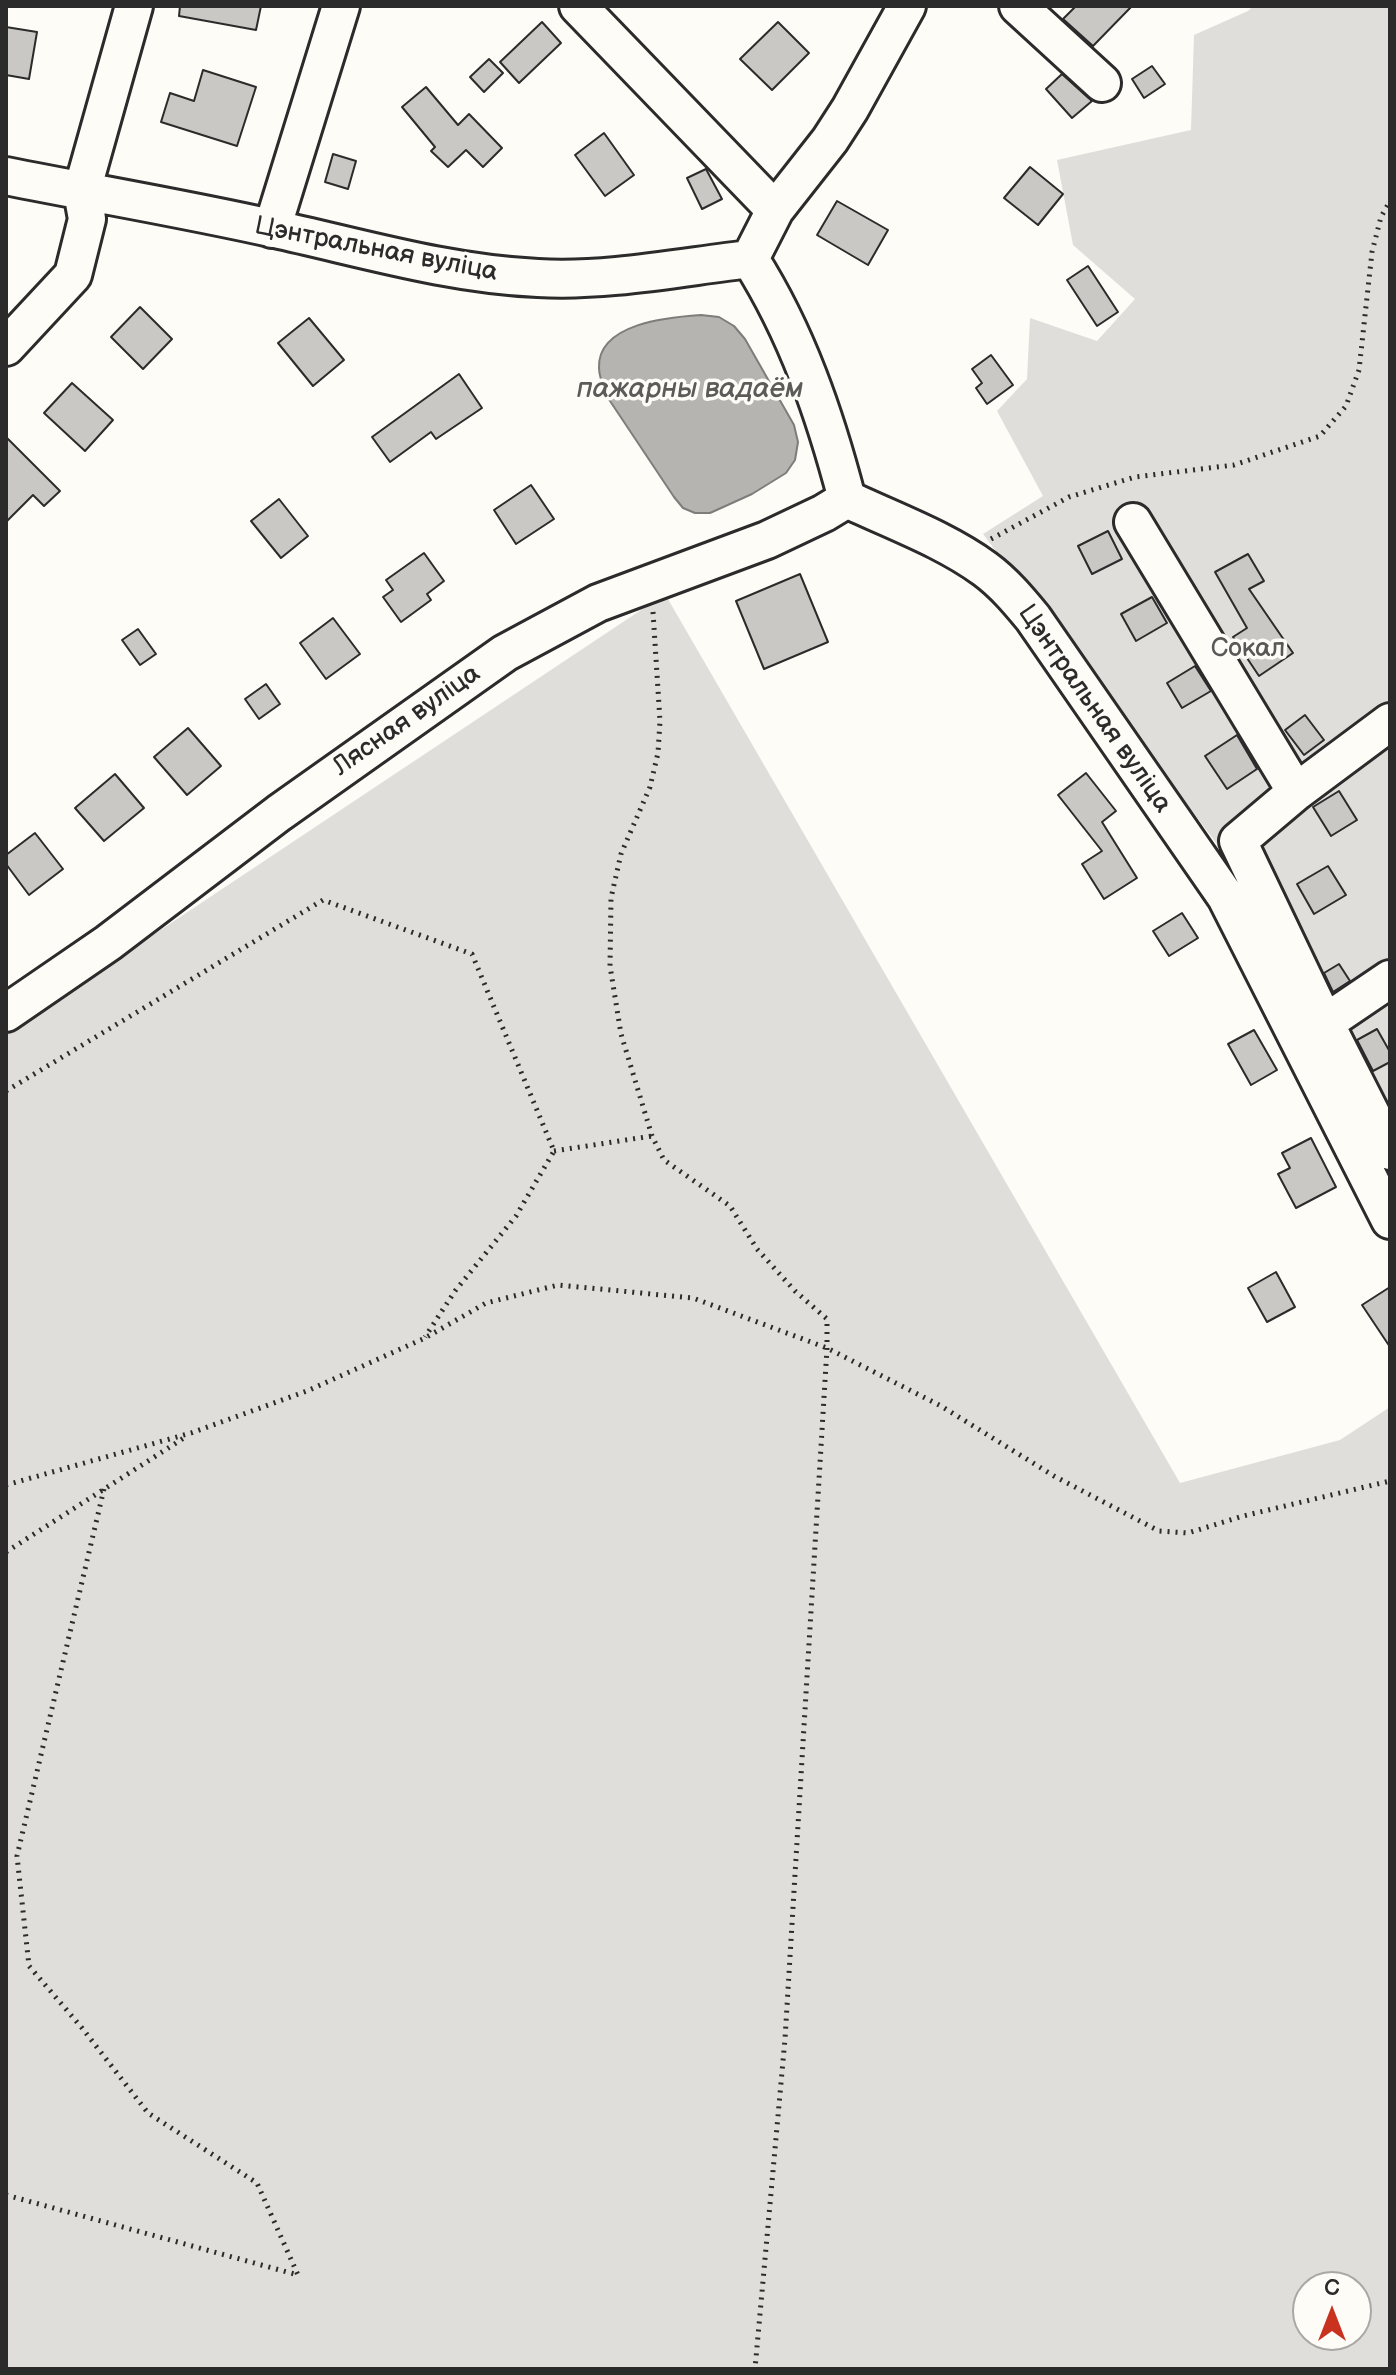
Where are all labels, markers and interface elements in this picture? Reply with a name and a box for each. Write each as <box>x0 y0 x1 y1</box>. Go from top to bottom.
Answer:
street label: Цэнтральная вуліца <box>252 211 500 289</box>
water label: пажарны вадаём <box>577 373 803 407</box>
street label: Цэнтральная вуліца <box>1010 599 1178 819</box>
park label: Сокал <box>1211 633 1285 665</box>
street label: Лясная вуліца <box>327 659 487 783</box>
north arrow <box>1292 2271 1372 2351</box>
text: С <box>1324 2275 1340 2302</box>

